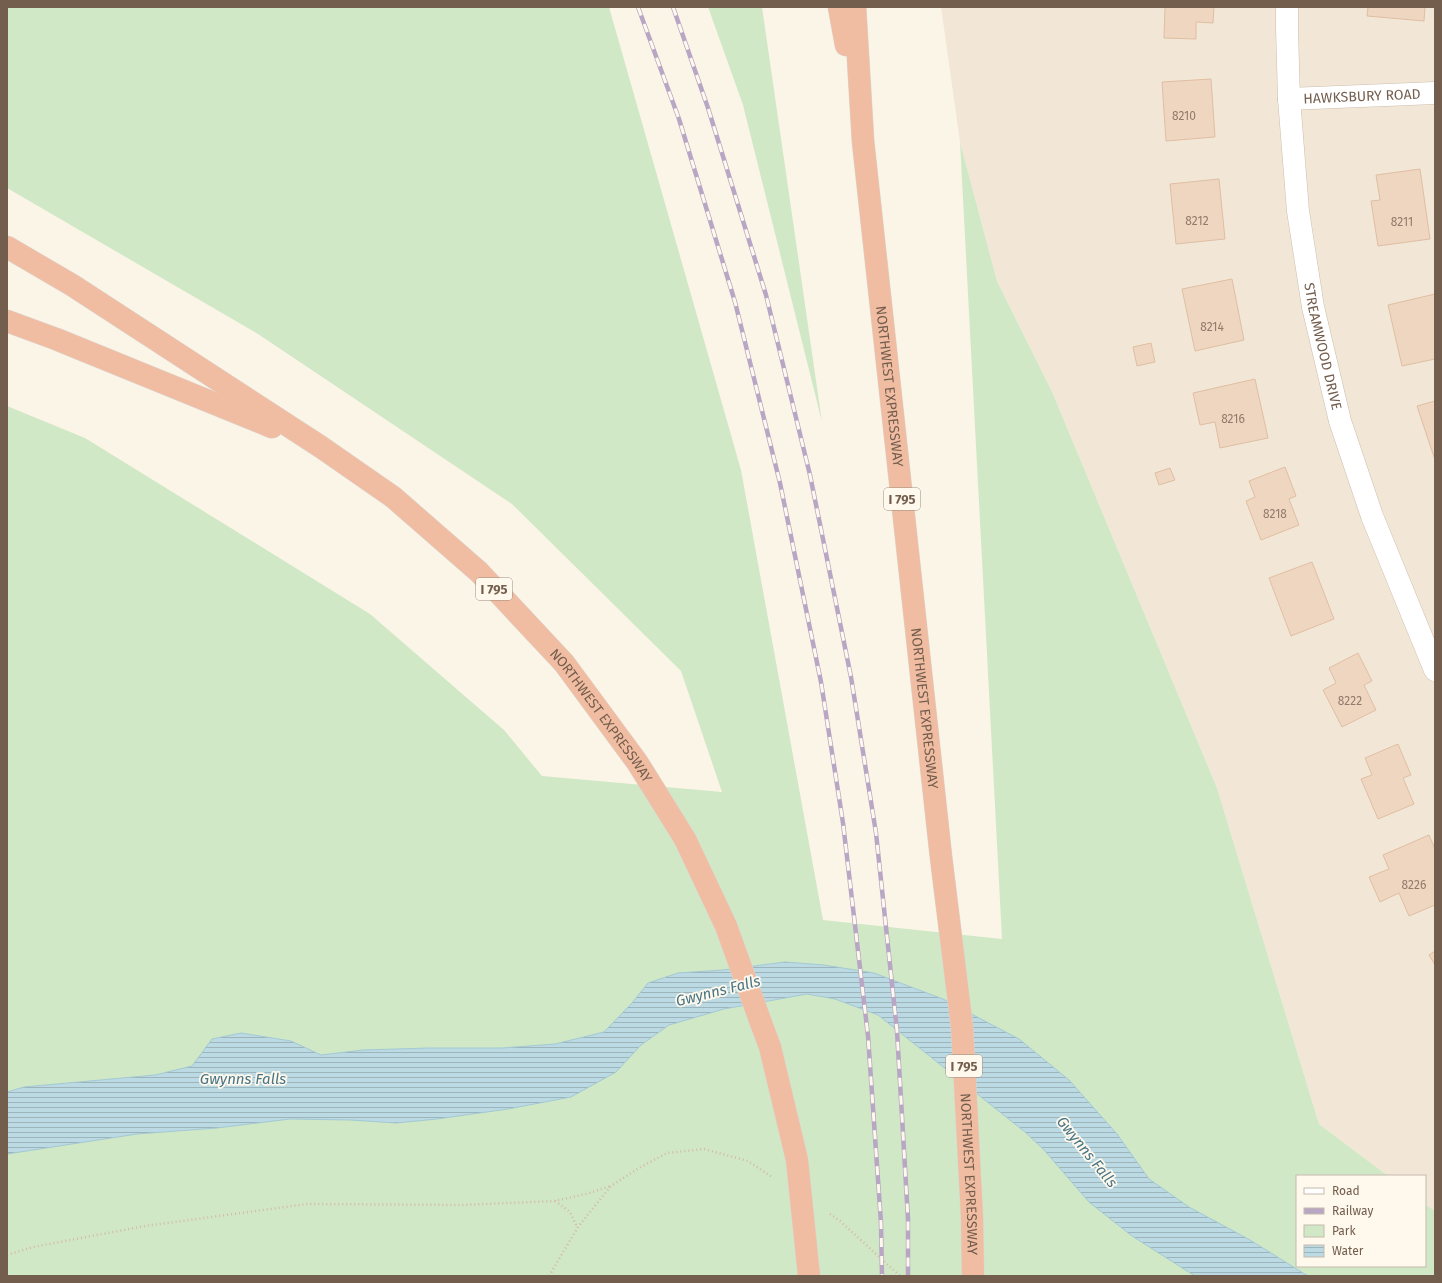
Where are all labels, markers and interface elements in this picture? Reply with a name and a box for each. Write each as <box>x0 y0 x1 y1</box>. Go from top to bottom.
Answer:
street label: HAWKSBURY ROAD <box>1303 86 1421 107</box>
house number: 8210 <box>1172 109 1196 123</box>
house number: 8212 <box>1185 214 1209 228</box>
house number: 8211 <box>1391 215 1413 229</box>
street label: STREAMWOOD DRIVE <box>1300 281 1345 412</box>
street label: NORTHWEST EXPRESSWAY <box>872 305 906 468</box>
house number: 8214 <box>1200 320 1224 334</box>
house number: 8216 <box>1221 412 1245 426</box>
road number: I 795 <box>884 488 920 510</box>
house number: 8218 <box>1263 507 1287 521</box>
road number: I 795 <box>476 578 512 600</box>
street label: NORTHWEST EXPRESSWAY <box>907 627 942 790</box>
street label: NORTHWEST EXPRESSWAY <box>546 645 656 786</box>
house number: 8222 <box>1338 694 1362 708</box>
house number: 8226 <box>1402 878 1426 892</box>
water label: Gwynns Falls <box>674 972 762 1010</box>
road number: I 795 <box>946 1055 982 1077</box>
water label: Gwynns Falls <box>200 1070 286 1088</box>
street label: NORTHWEST EXPRESSWAY <box>956 1093 981 1255</box>
water label: Gwynns Falls <box>1053 1113 1121 1191</box>
legend <box>1296 1175 1426 1267</box>
text: Road <box>1332 1184 1360 1198</box>
text: Railway <box>1332 1204 1373 1218</box>
text: Park <box>1332 1224 1356 1238</box>
text: Water <box>1332 1244 1364 1258</box>

